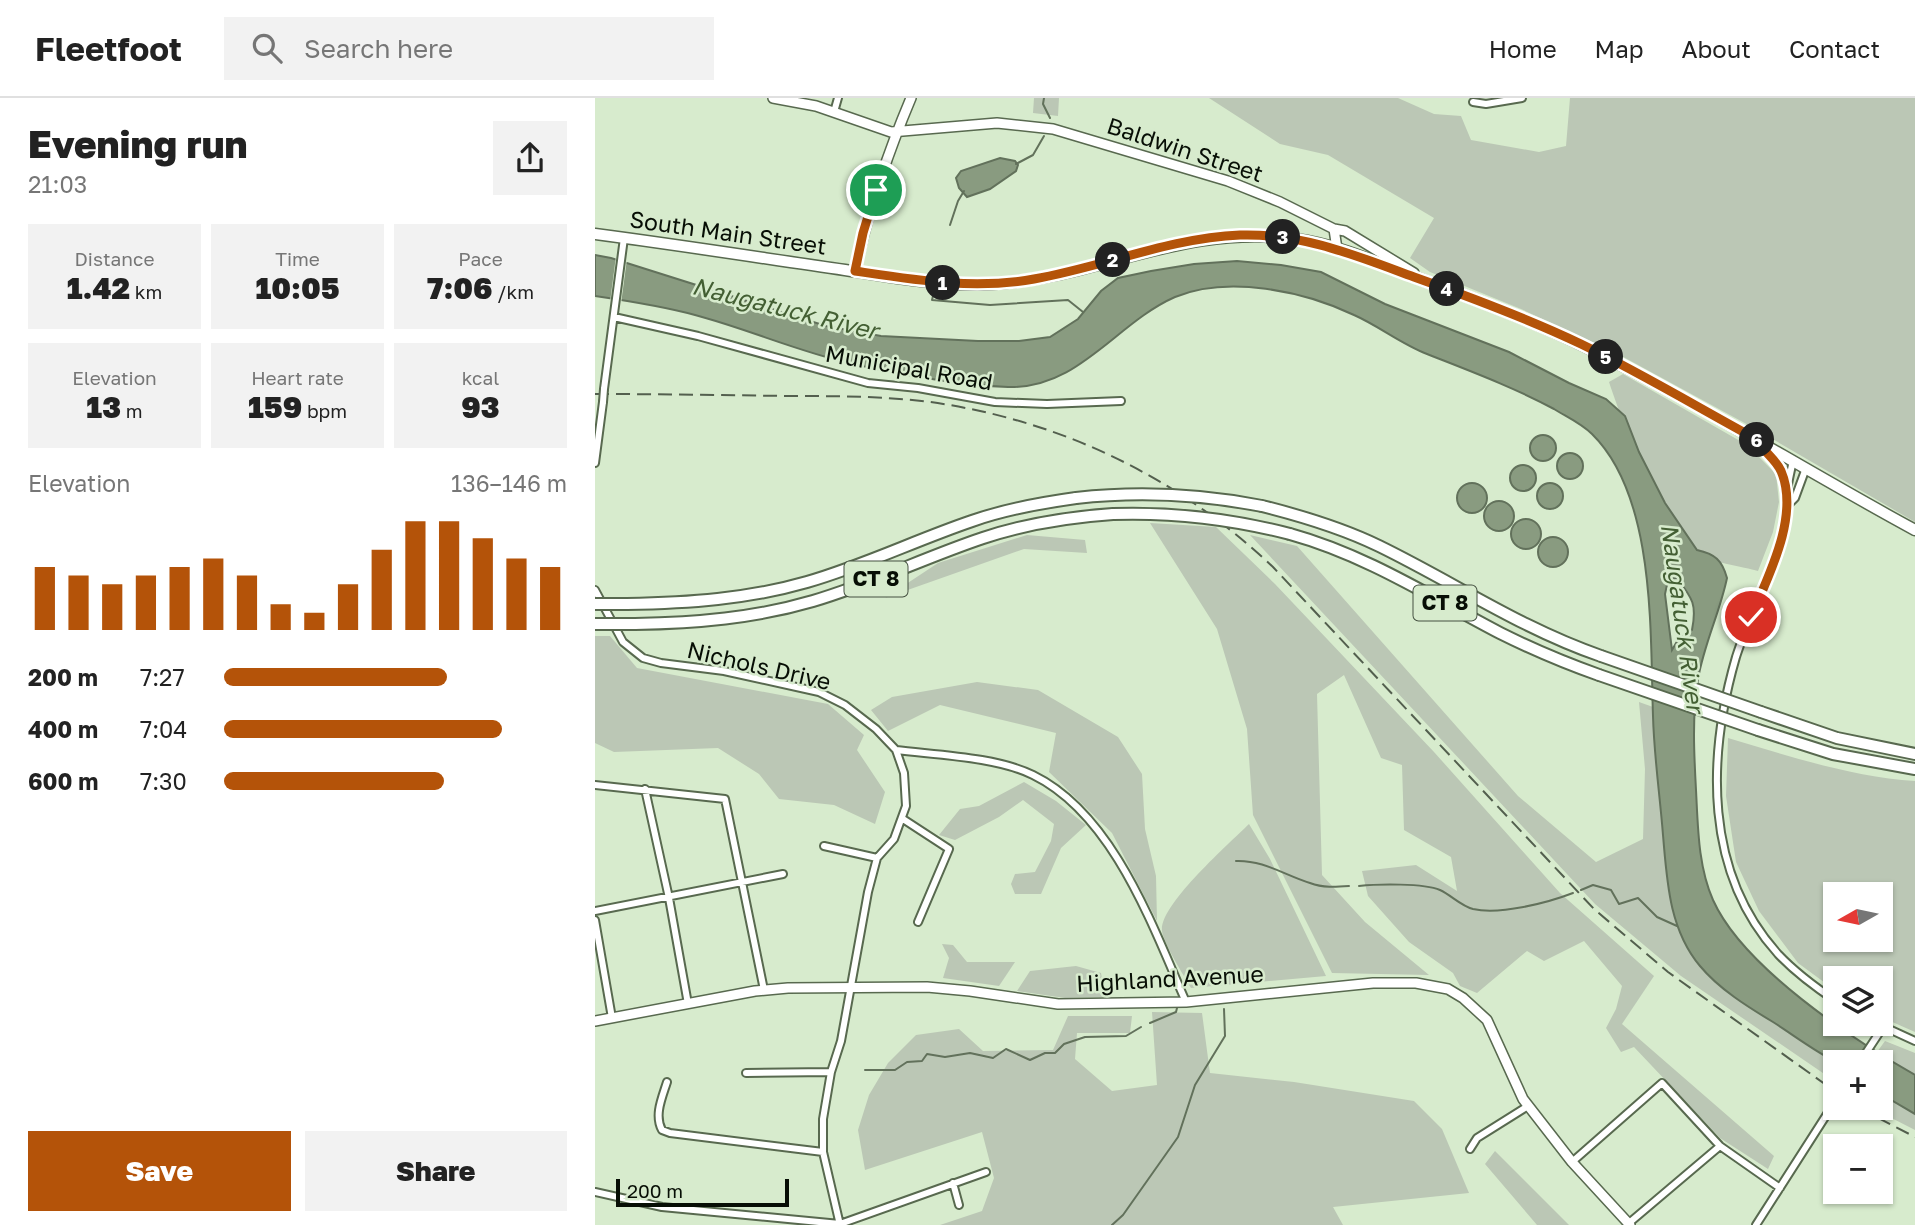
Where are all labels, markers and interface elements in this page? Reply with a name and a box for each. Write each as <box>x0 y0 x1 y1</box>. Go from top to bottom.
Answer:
search box <box>224 17 714 80</box>
text: Fleetfoot <box>35 29 182 68</box>
icon: search <box>248 29 286 67</box>
text: Search here <box>304 33 453 64</box>
text: Home <box>1489 34 1557 63</box>
text: Map <box>1595 34 1644 63</box>
text: About <box>1682 34 1751 63</box>
text: Contact <box>1789 34 1880 63</box>
street label: Baldwin Street <box>1104 111 1267 187</box>
text: Evening run <box>28 121 247 166</box>
button: share <box>493 121 567 195</box>
pin <box>846 160 906 220</box>
text: 21:03 <box>28 170 87 198</box>
icon: arrive <box>857 171 895 209</box>
street label: South Main Street <box>628 204 828 260</box>
pin: 3 <box>1265 220 1301 254</box>
text: 3 <box>1277 225 1288 248</box>
pin: 2 <box>1095 242 1131 278</box>
text: Distance <box>75 247 154 270</box>
text: Time <box>275 247 320 270</box>
text: Pace <box>458 247 503 270</box>
text: 2 <box>1107 248 1118 271</box>
pin: 1 <box>925 266 961 300</box>
text: 1.42 <box>67 270 130 306</box>
text: 10:05 <box>255 270 340 306</box>
text: 7:06 <box>427 270 493 306</box>
water label: Naugatuck River <box>689 270 885 346</box>
text: 1 <box>938 271 947 294</box>
pin: 4 <box>1429 272 1465 306</box>
text: 4 <box>1441 277 1452 300</box>
text: km <box>130 280 162 303</box>
text: /km <box>493 280 534 303</box>
street label: Municipal Road <box>823 339 995 396</box>
pin: 5 <box>1588 340 1623 374</box>
text: 5 <box>1600 345 1611 368</box>
text: Elevation <box>72 366 157 389</box>
text: Heart rate <box>251 366 344 389</box>
text: kcal <box>462 366 499 389</box>
text: 13 <box>86 389 121 425</box>
text: 159 <box>248 389 302 425</box>
text: 93 <box>461 389 500 425</box>
text: m <box>121 399 143 422</box>
text: bpm <box>302 399 347 422</box>
pin: 6 <box>1739 422 1775 458</box>
text: 6 <box>1750 428 1763 451</box>
text: Elevation <box>28 469 130 497</box>
text: 136–146 m <box>451 469 567 497</box>
water label: Naugatuck River <box>1655 522 1712 718</box>
road number: CT 8 <box>845 561 907 596</box>
road number: CT 8 <box>1413 586 1477 620</box>
pin <box>1721 587 1781 647</box>
icon: check <box>1732 598 1770 636</box>
street label: Nichols Drive <box>685 635 834 695</box>
text: 200 m <box>28 663 98 691</box>
text: 7:27 <box>140 663 185 691</box>
text: 400 m <box>28 715 98 743</box>
text: 7:04 <box>140 715 187 743</box>
text: 600 m <box>28 767 98 795</box>
text: 7:30 <box>140 767 187 795</box>
north arrow <box>1823 882 1893 952</box>
map controls <box>1823 882 1893 1204</box>
street label: Highland Avenue <box>1076 959 1264 997</box>
button: layers <box>1823 966 1893 1036</box>
button: + <box>1823 1050 1893 1120</box>
button: Save <box>28 1131 291 1211</box>
button: Share <box>305 1131 567 1211</box>
button: − <box>1823 1134 1893 1204</box>
scale bar <box>616 1176 789 1208</box>
text: 200 m <box>627 1179 683 1202</box>

